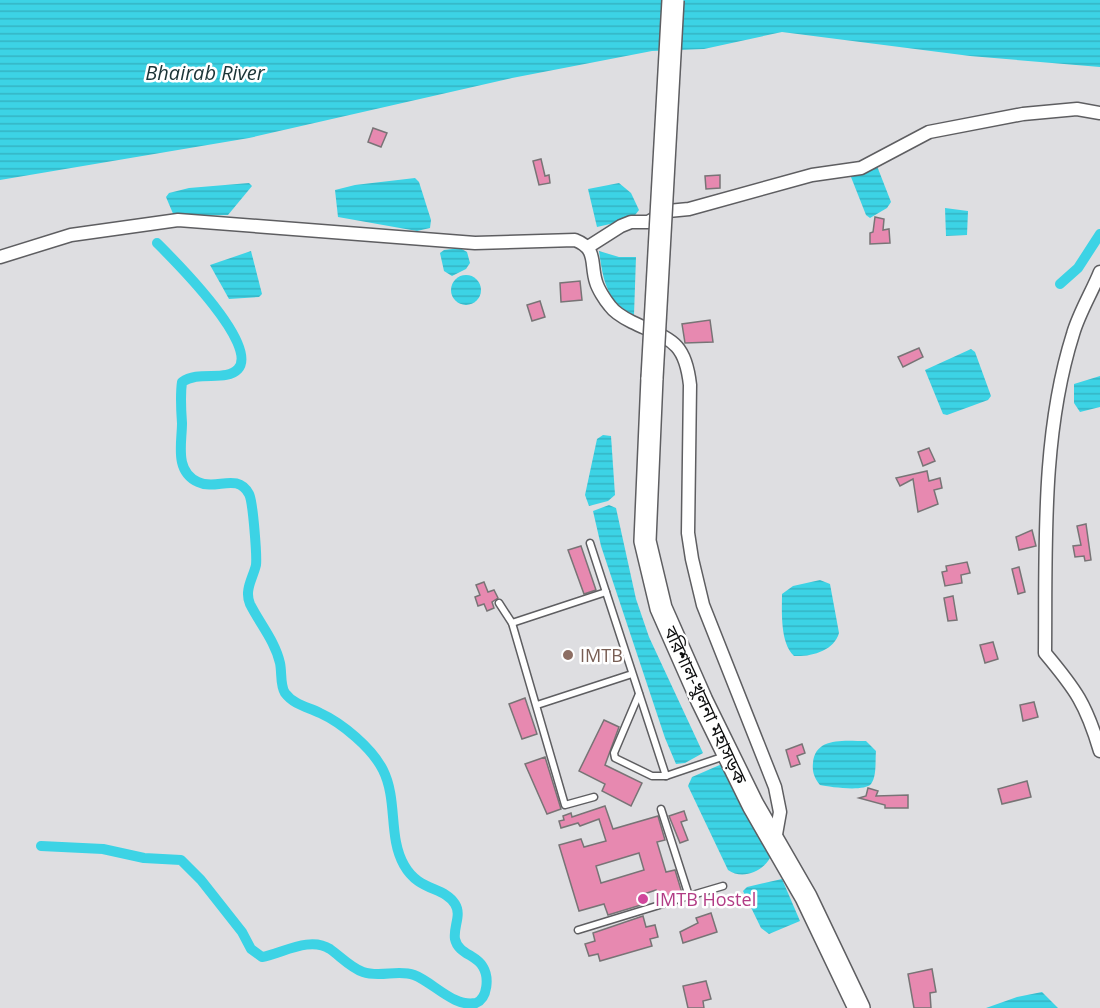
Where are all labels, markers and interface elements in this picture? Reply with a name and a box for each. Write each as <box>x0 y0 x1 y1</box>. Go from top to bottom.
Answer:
water label: Bhairab River <box>145 59 266 86</box>
street label: বরিশাল-খুলনা মহাসড়ক <box>658 621 753 788</box>
place label: IMTB <box>580 643 623 667</box>
marker: IMTB <box>561 648 575 662</box>
place label: IMTB Hostel <box>655 887 756 911</box>
marker: IMTB Hostel <box>636 892 650 906</box>

